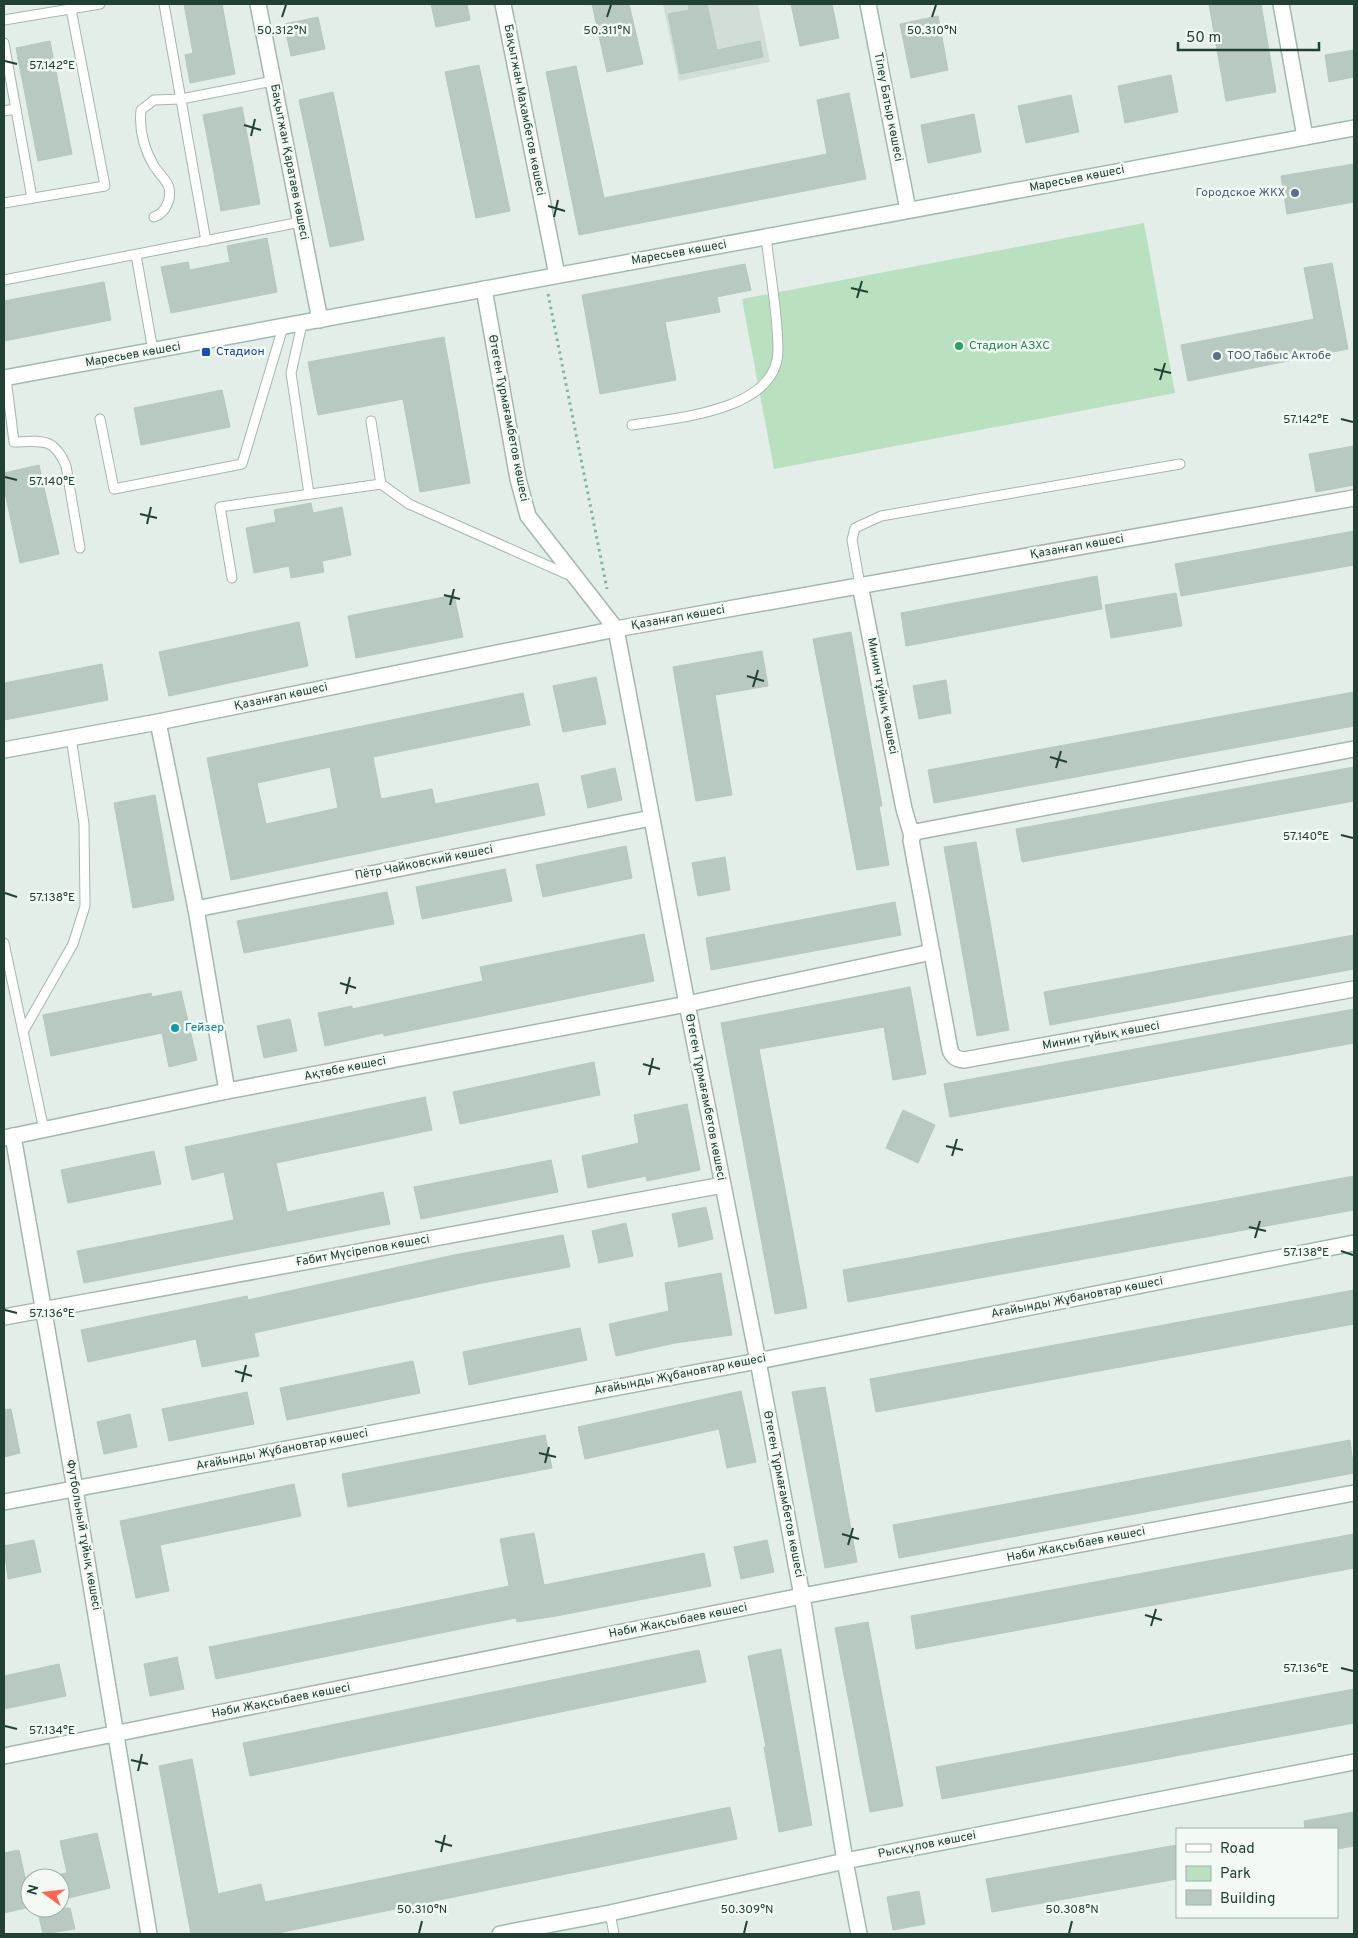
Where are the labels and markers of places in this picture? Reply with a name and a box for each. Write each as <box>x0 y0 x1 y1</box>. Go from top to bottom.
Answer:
place label: Городское ЖКХ <box>1196 185 1285 201</box>
marker: Городское ЖКХ <box>1289 187 1301 199</box>
place label: Стадион АЗХС <box>969 338 1050 354</box>
marker: Стадион АЗХС <box>953 340 965 352</box>
place label: Стадион <box>216 344 265 360</box>
marker: Стадион <box>200 346 212 358</box>
place label: ТОО Табыс Актобе <box>1227 348 1331 364</box>
marker: ТОО Табыс Актобе <box>1211 350 1223 362</box>
place label: Гейзер <box>185 1020 224 1036</box>
marker: Гейзер <box>169 1022 181 1034</box>

